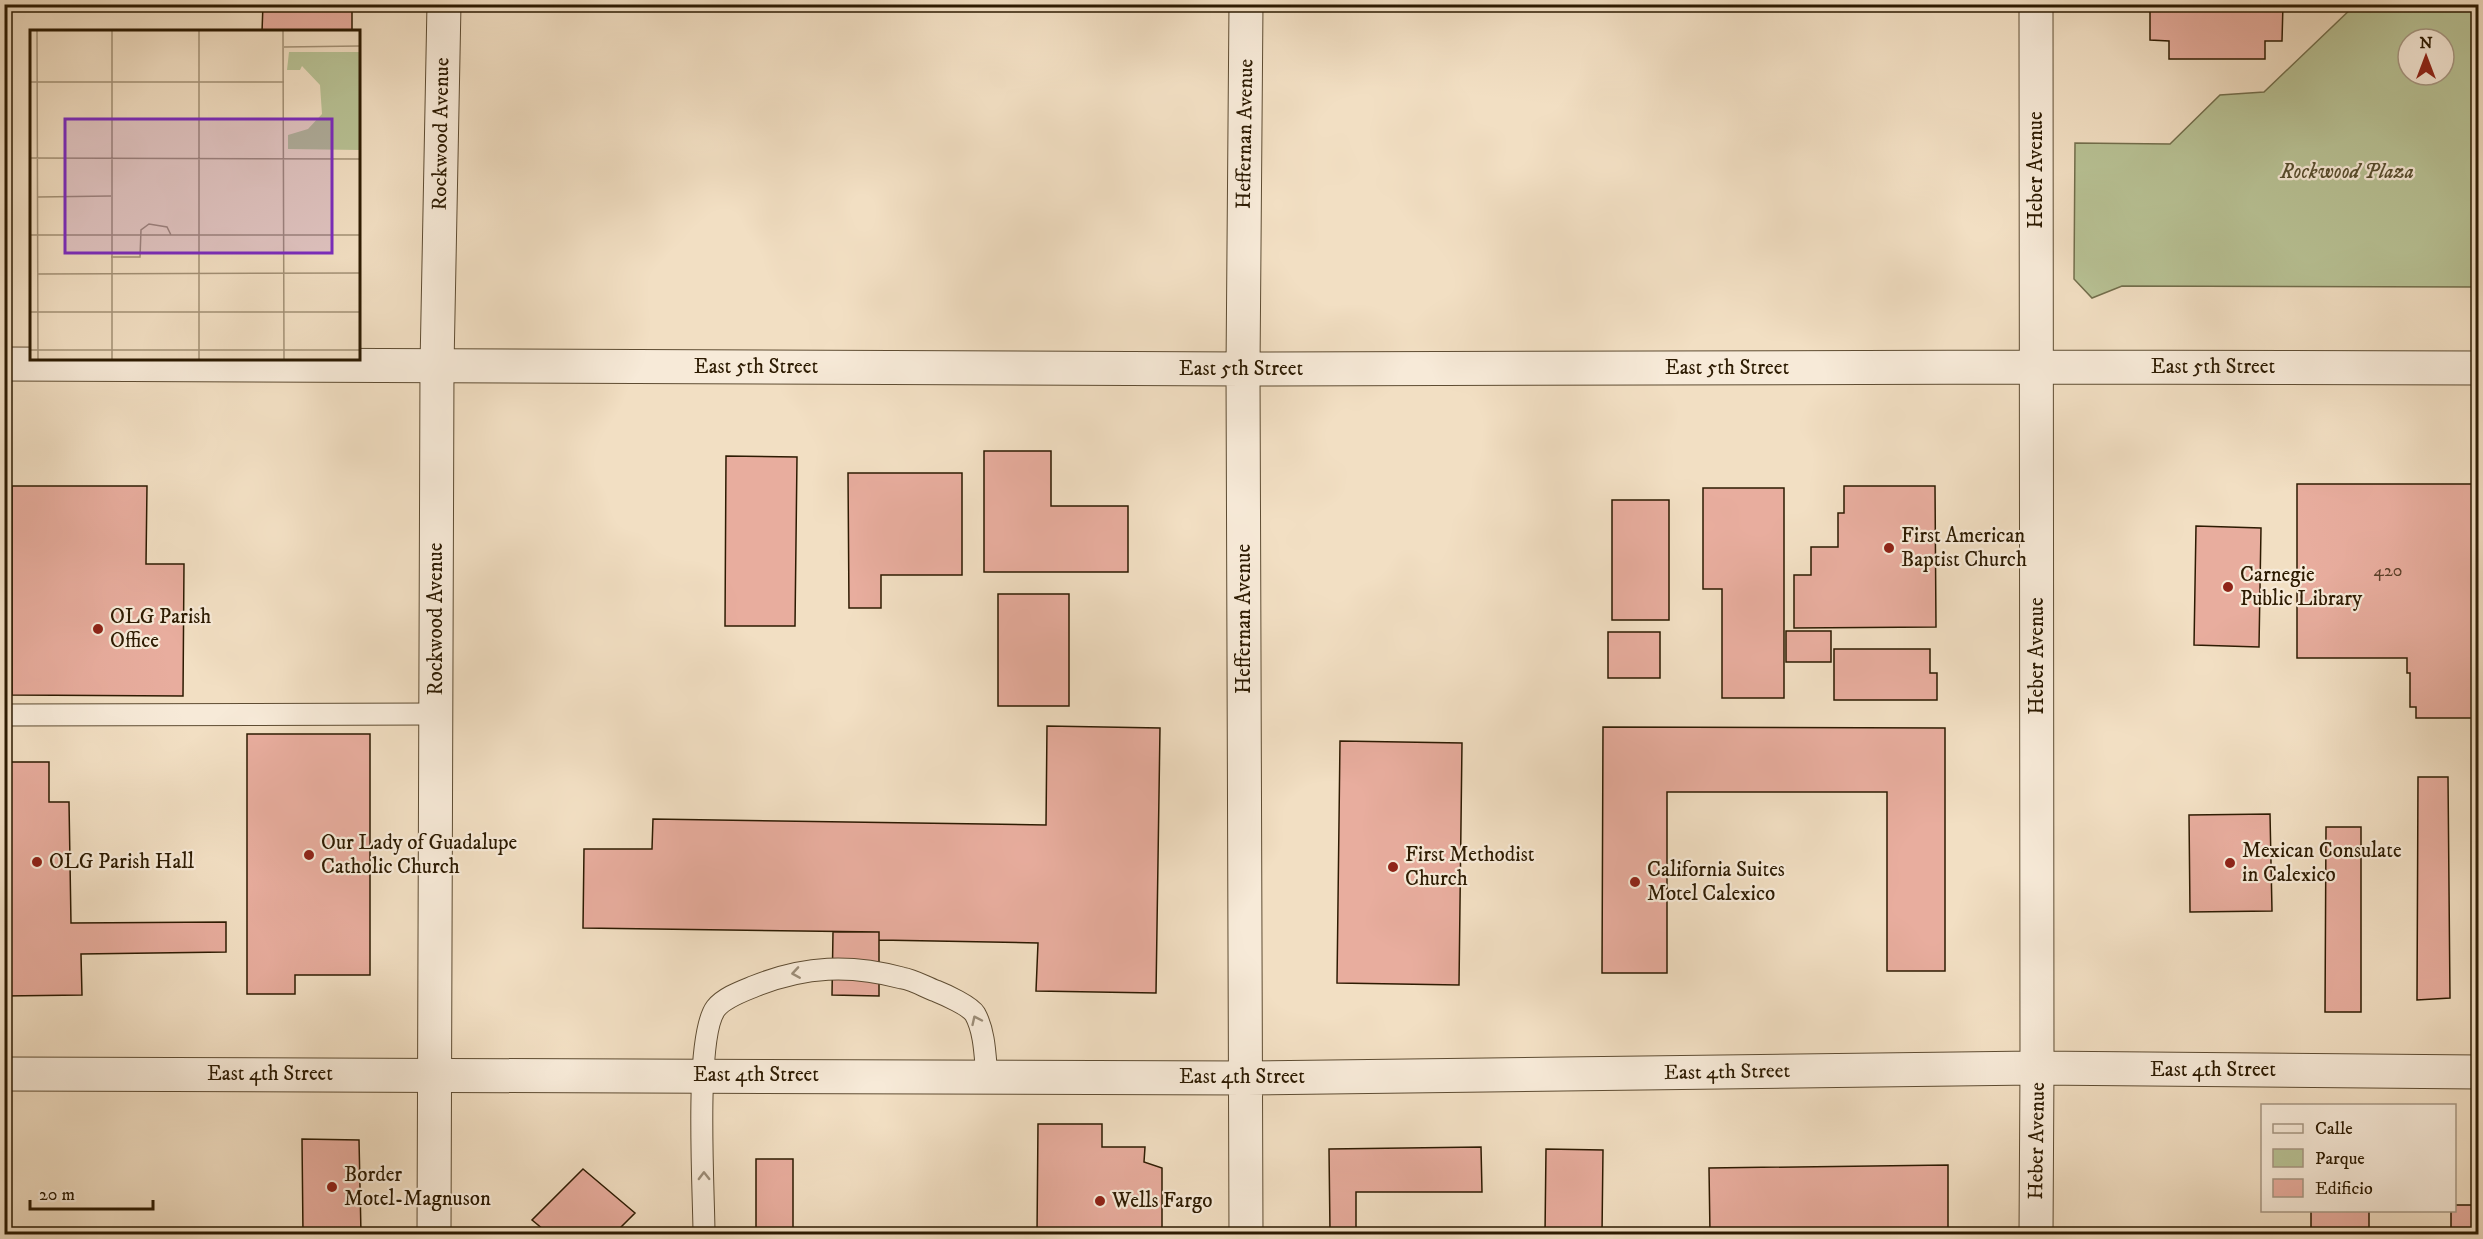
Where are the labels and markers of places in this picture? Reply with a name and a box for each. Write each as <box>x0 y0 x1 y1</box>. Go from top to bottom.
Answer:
place label: First American Baptist Church <box>1901 523 2027 573</box>
marker: First American Baptist Church <box>1882 541 1896 555</box>
place label: Carnegie Public Library <box>2240 562 2363 612</box>
marker: Carnegie Public Library <box>2221 580 2235 594</box>
place label: OLG Parish Office <box>110 604 211 654</box>
marker: OLG Parish Office <box>91 622 105 636</box>
place label: Our Lady of Guadalupe Catholic Church <box>321 830 518 880</box>
place label: Mexican Consulate in Calexico <box>2242 838 2402 888</box>
place label: First Methodist Church <box>1405 842 1535 892</box>
marker: Our Lady of Guadalupe Catholic Church <box>302 848 316 862</box>
place label: OLG Parish Hall <box>49 849 195 875</box>
marker: OLG Parish Hall <box>30 855 44 869</box>
marker: Mexican Consulate in Calexico <box>2223 856 2237 870</box>
place label: California Suites Motel Calexico <box>1647 857 1785 907</box>
marker: First Methodist Church <box>1386 860 1400 874</box>
marker: California Suites Motel Calexico <box>1628 875 1642 889</box>
place label: Border Motel-Magnuson <box>344 1162 491 1212</box>
marker: Border Motel-Magnuson <box>325 1180 339 1194</box>
place label: Wells Fargo <box>1111 1188 1212 1214</box>
marker: Wells Fargo <box>1093 1194 1107 1208</box>

